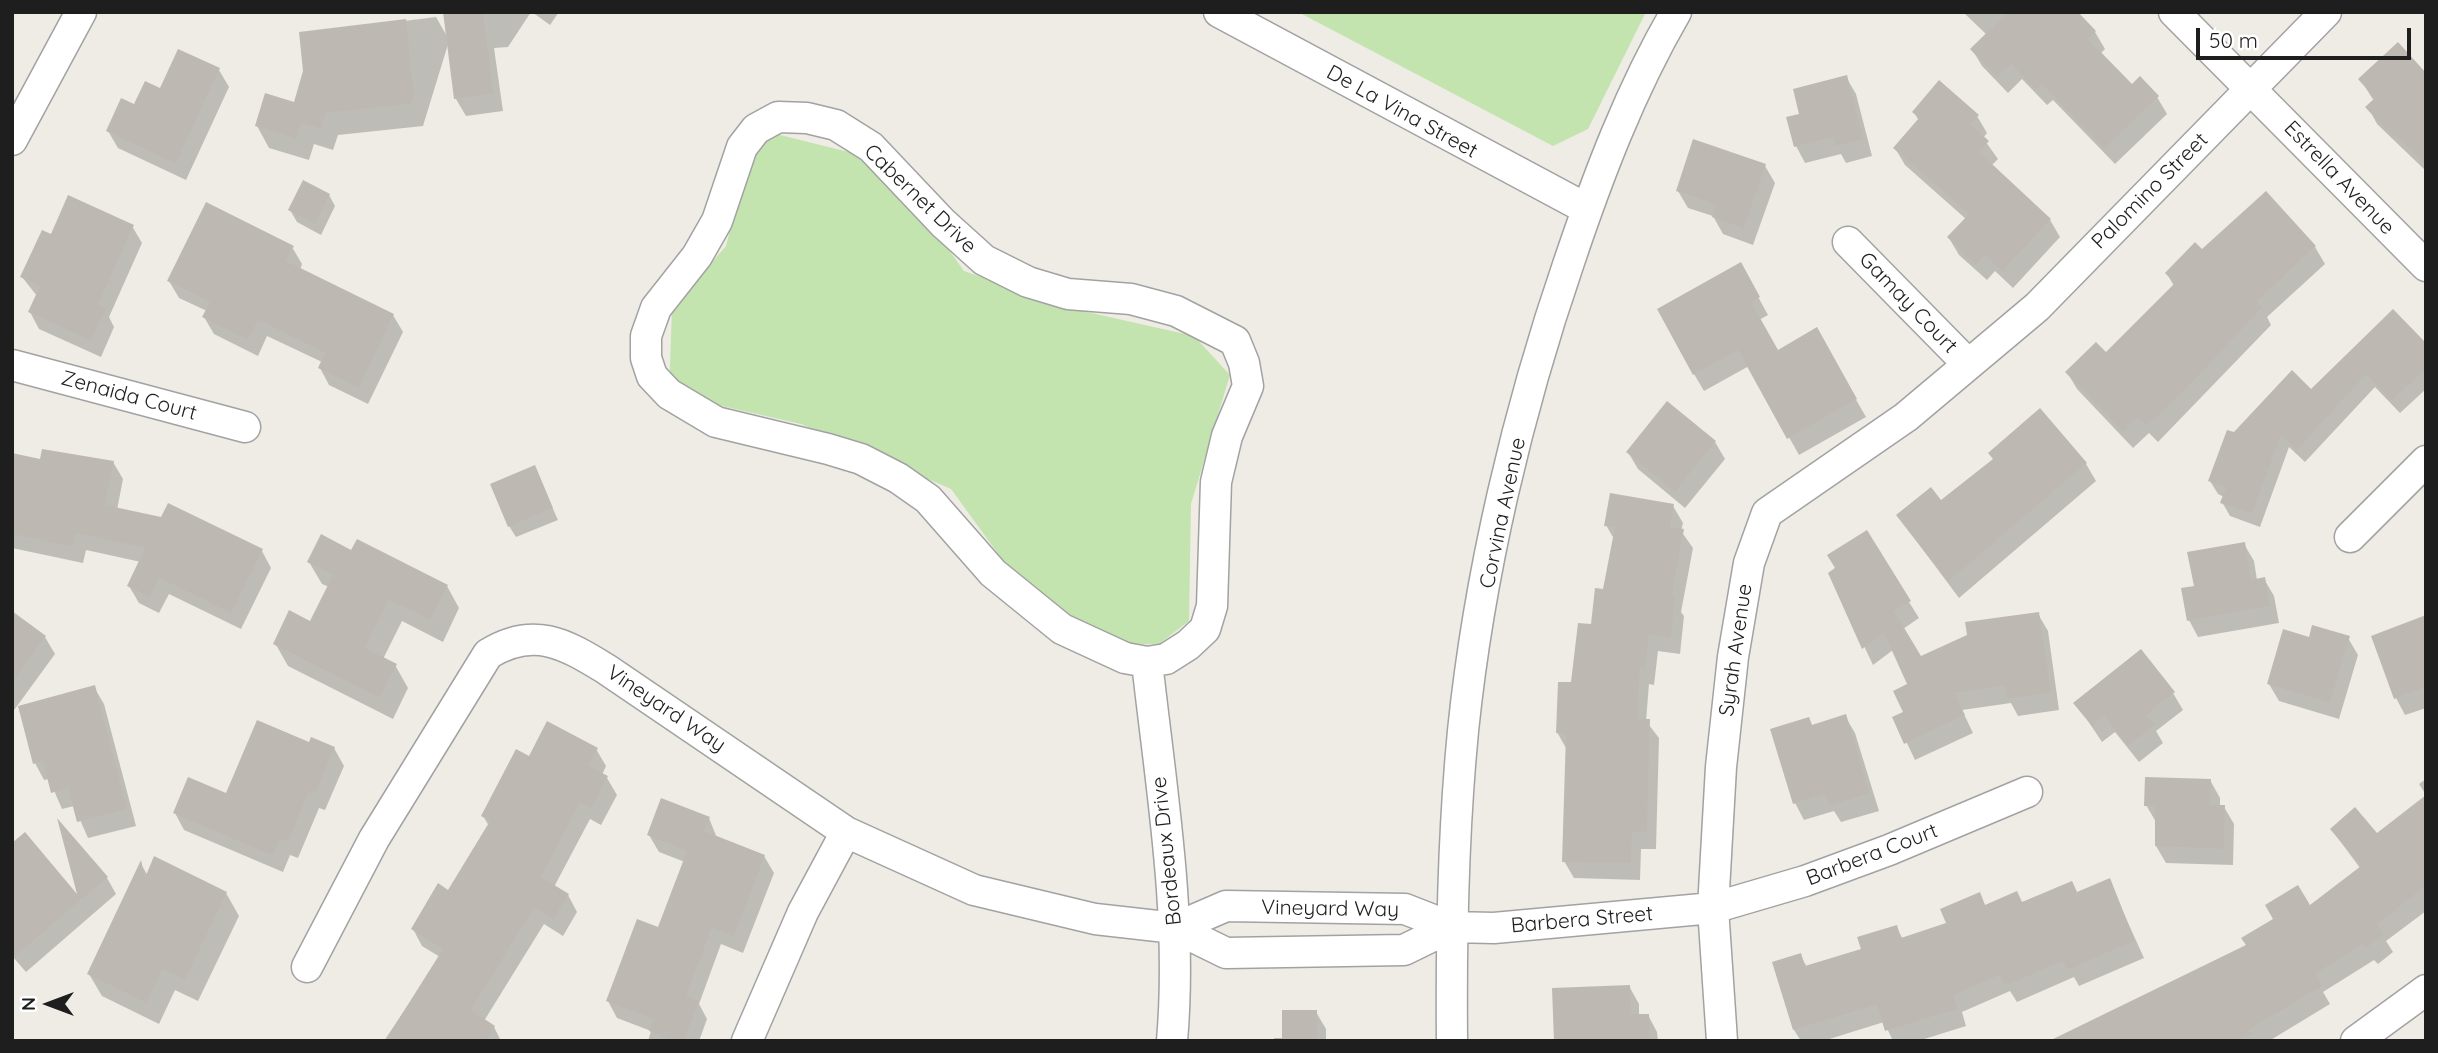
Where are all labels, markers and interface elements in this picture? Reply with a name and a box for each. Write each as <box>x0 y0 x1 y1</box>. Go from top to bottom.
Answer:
scale bar <box>2200 14 2415 58</box>
text: 50 m <box>2209 27 2258 53</box>
street label: De La Vina Street <box>1322 60 1482 164</box>
street label: Estrella Avenue <box>2278 116 2400 240</box>
street label: Palomino Street <box>2087 128 2213 254</box>
street label: Cabernet Drive <box>859 139 981 259</box>
street label: Gamay Court <box>1854 247 1962 359</box>
street label: Zenaida Court <box>58 366 200 426</box>
street label: Corvina Avenue <box>1475 435 1531 591</box>
street label: Syrah Avenue <box>1714 582 1758 718</box>
street label: Vineyard Way <box>602 660 730 758</box>
street label: Bordeaux Drive <box>1147 775 1187 927</box>
street label: Barbera Court <box>1803 818 1941 892</box>
street label: Vineyard Way <box>1261 895 1399 923</box>
street label: Barbera Street <box>1510 901 1654 939</box>
north arrow <box>14 969 84 1039</box>
text: N <box>16 997 40 1011</box>

